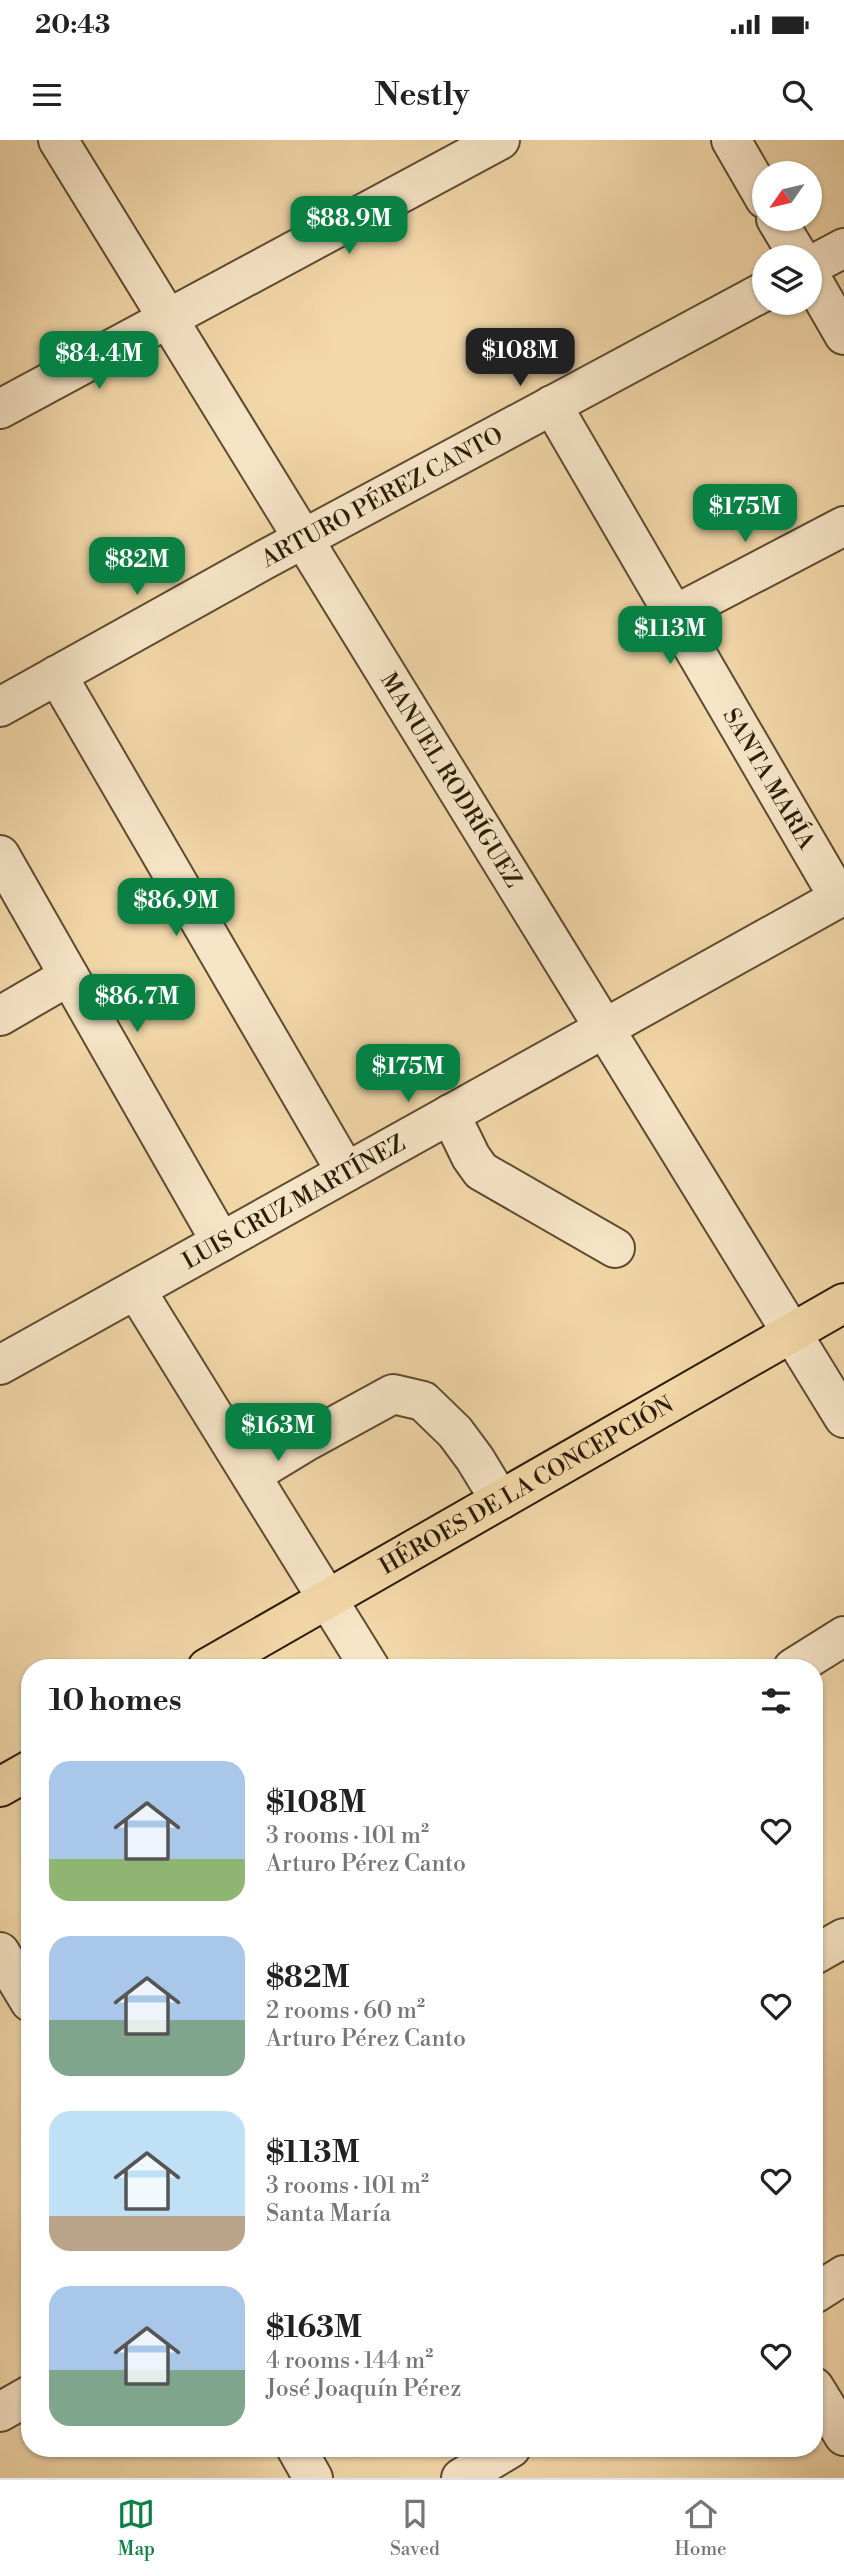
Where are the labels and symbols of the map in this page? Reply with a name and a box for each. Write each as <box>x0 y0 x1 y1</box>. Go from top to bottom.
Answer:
north arrow <box>752 161 822 231</box>
pin: $88.9M <box>292 197 406 256</box>
pin: $108M <box>471 328 569 388</box>
pin: $84.4M <box>42 331 156 391</box>
street label: ARTURO PÉREZ CANTO <box>256 421 508 574</box>
pin: $175M <box>696 484 794 544</box>
pin: $82M <box>96 538 178 597</box>
pin: $113M <box>621 606 719 666</box>
street label: MANUEL RODRÍGUEZ <box>374 668 527 893</box>
street label: SANTA MARÍA <box>717 703 821 855</box>
pin: $86.9M <box>119 878 233 938</box>
pin: $86.7M <box>80 974 194 1034</box>
pin: $175M <box>359 1044 457 1104</box>
street label: LUIS CRUZ MARTÍNEZ <box>178 1129 410 1276</box>
street label: HÉROES DE LA CONCEPCIÓN <box>375 1391 679 1581</box>
pin: $163M <box>229 1404 327 1463</box>

